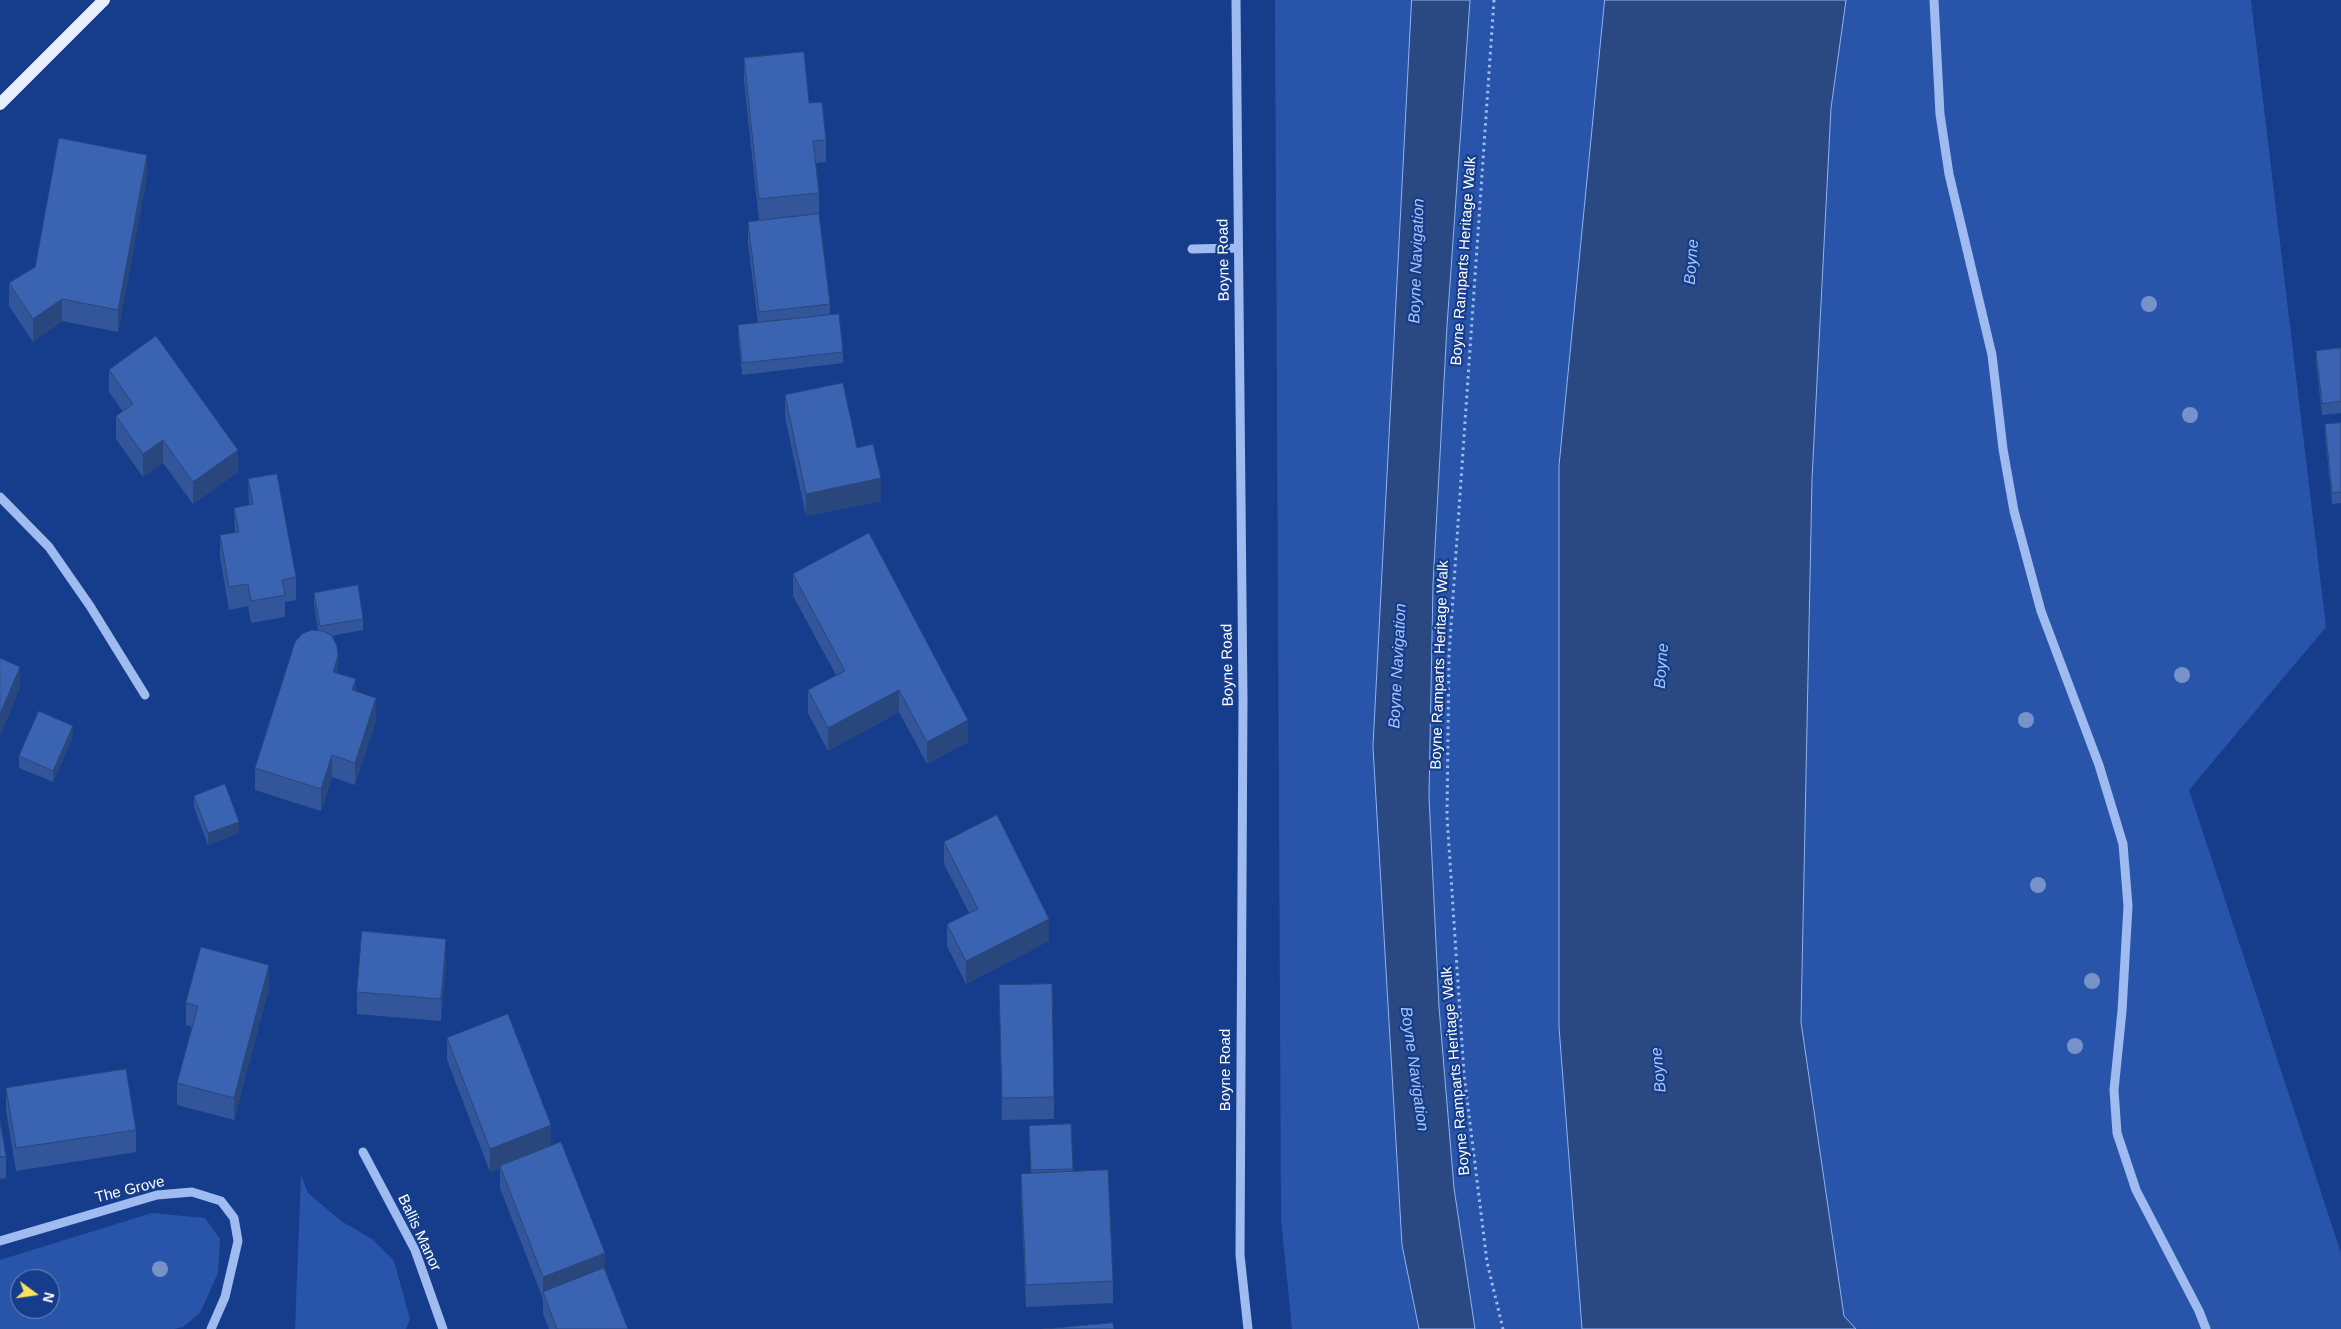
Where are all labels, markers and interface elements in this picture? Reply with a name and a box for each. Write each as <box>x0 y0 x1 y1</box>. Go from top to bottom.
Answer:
street label: Boyne Ramparts Heritage Walk <box>1448 156 1480 366</box>
water label: Boyne Navigation <box>1405 198 1429 324</box>
street label: Boyne Road <box>1214 219 1234 301</box>
water label: Boyne <box>1681 239 1703 285</box>
street label: Boyne Ramparts Heritage Walk <box>1427 560 1453 770</box>
water label: Boyne Navigation <box>1385 603 1411 729</box>
street label: Boyne Road <box>1218 624 1238 706</box>
water label: Boyne <box>1651 643 1673 689</box>
street label: Boyne Ramparts Heritage Walk <box>1438 966 1474 1176</box>
water label: Boyne Navigation <box>1396 1006 1432 1132</box>
street label: Boyne Road <box>1217 1029 1235 1111</box>
water label: Boyne <box>1647 1046 1671 1094</box>
street label: The Grove <box>93 1173 167 1207</box>
street label: Ballis Manor <box>393 1192 445 1274</box>
north arrow <box>10 1269 60 1319</box>
text: N <box>40 1291 58 1304</box>

